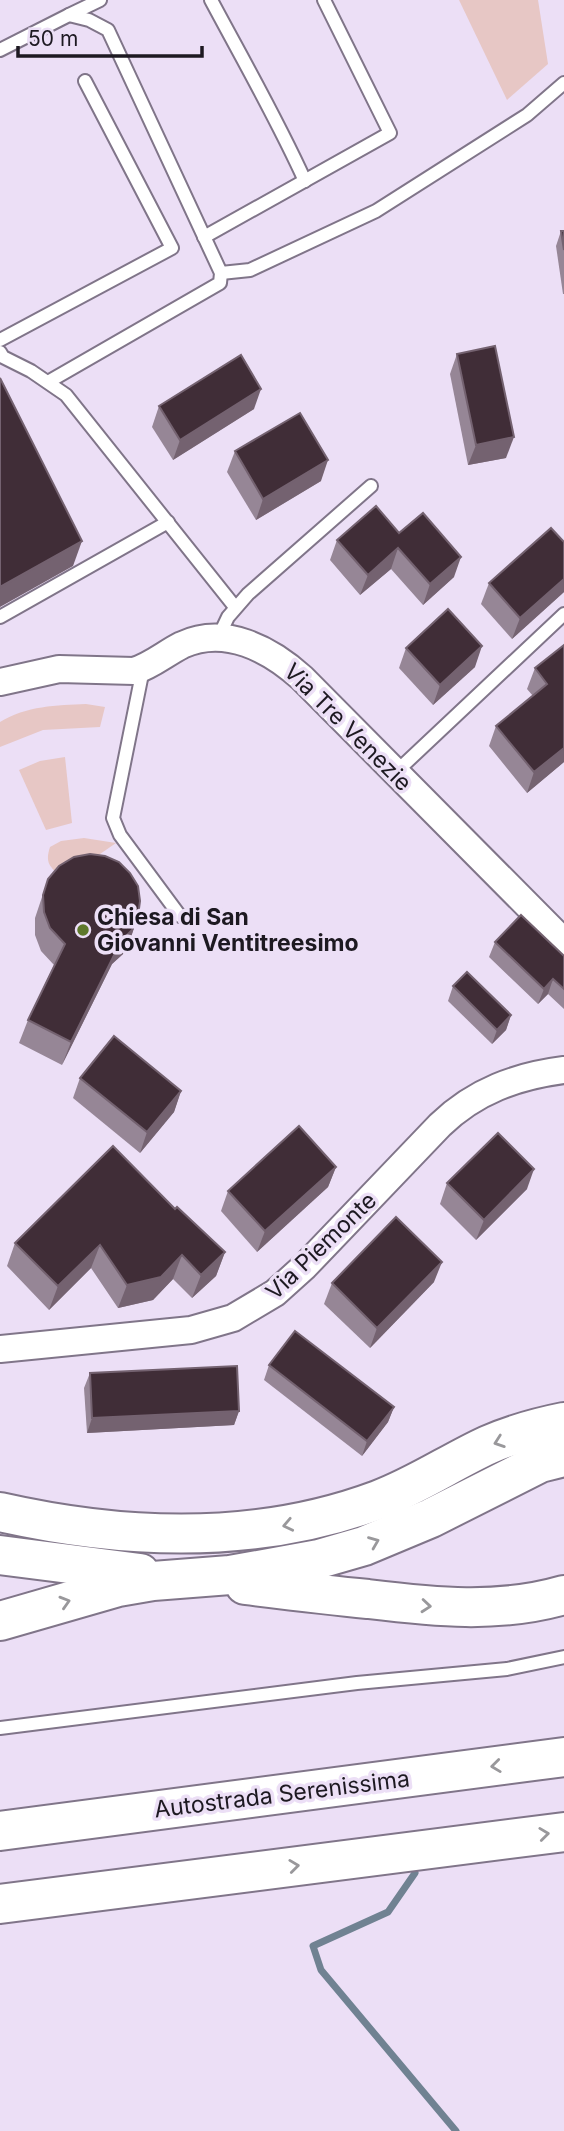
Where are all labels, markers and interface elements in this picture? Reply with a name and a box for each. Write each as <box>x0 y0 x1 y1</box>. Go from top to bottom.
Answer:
scale bar <box>18 14 201 58</box>
text: 50 m <box>28 26 78 51</box>
street label: Via Tre Venezie <box>278 657 418 797</box>
place label: Chiesa di San Giovanni Ventitreesimo <box>97 903 359 957</box>
marker: Chiesa di San Giovanni Ventitreesimo <box>75 922 91 938</box>
street label: Via Piemonte <box>260 1186 382 1306</box>
one-way arrow <box>493 1434 505 1448</box>
one-way arrow <box>282 1516 294 1531</box>
one-way arrow <box>367 1536 379 1550</box>
one-way arrow <box>59 1595 71 1610</box>
one-way arrow <box>421 1598 432 1613</box>
one-way arrow <box>490 1758 502 1773</box>
street label: Autostrada Serenissima <box>153 1764 411 1824</box>
one-way arrow <box>538 1827 550 1842</box>
one-way arrow <box>288 1859 300 1874</box>

